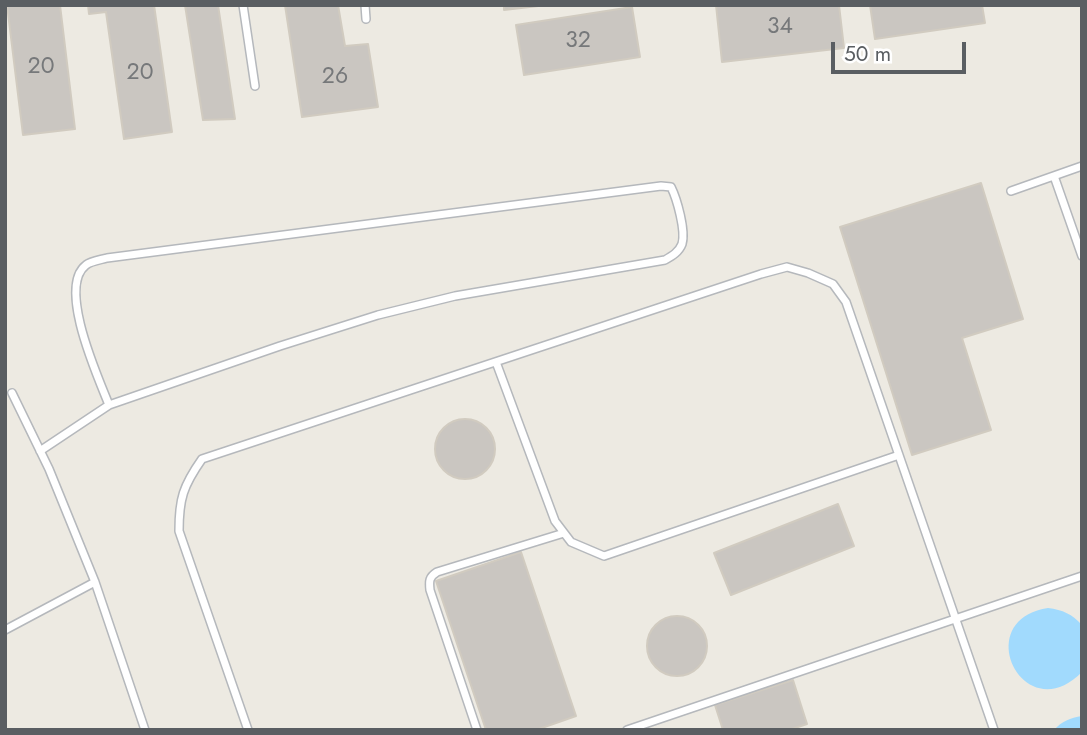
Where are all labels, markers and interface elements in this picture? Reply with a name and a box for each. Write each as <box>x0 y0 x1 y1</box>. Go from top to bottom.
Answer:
house number: 34 <box>767 13 793 41</box>
house number: 32 <box>565 27 591 55</box>
scale bar <box>835 28 970 72</box>
text: 50 m <box>844 39 891 69</box>
house number: 20 <box>28 53 54 81</box>
house number: 20 <box>127 59 153 87</box>
house number: 26 <box>322 63 348 91</box>

